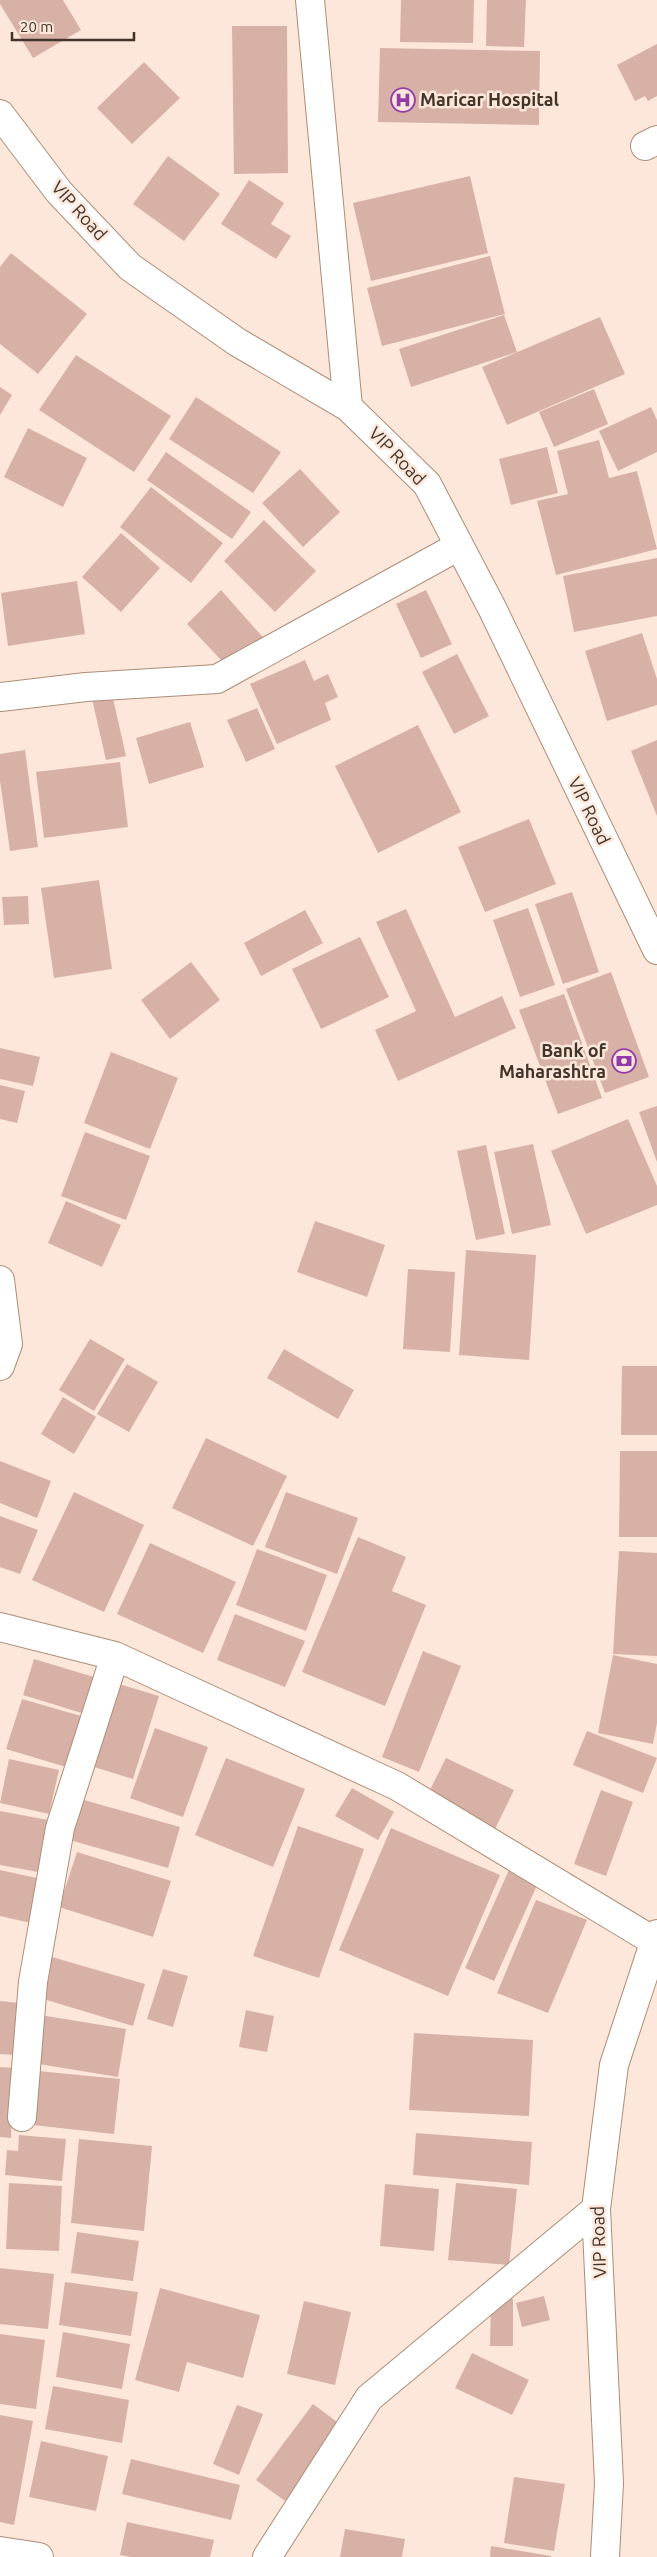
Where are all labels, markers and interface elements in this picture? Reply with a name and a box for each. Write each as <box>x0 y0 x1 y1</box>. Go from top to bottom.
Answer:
scale bar <box>12 10 135 42</box>
text: 20 m <box>20 18 53 35</box>
hospital icon: Maricar Hospital <box>390 87 416 113</box>
place label: Maricar Hospital <box>420 89 560 109</box>
street label: VIP Road <box>48 177 111 244</box>
street label: VIP Road <box>365 422 430 488</box>
street label: VIP Road <box>565 774 615 847</box>
place label: Bank of Maharashtra <box>499 1040 607 1081</box>
bank icon: Bank of Maharashtra <box>611 1048 637 1074</box>
street label: VIP Road <box>587 2205 609 2279</box>

